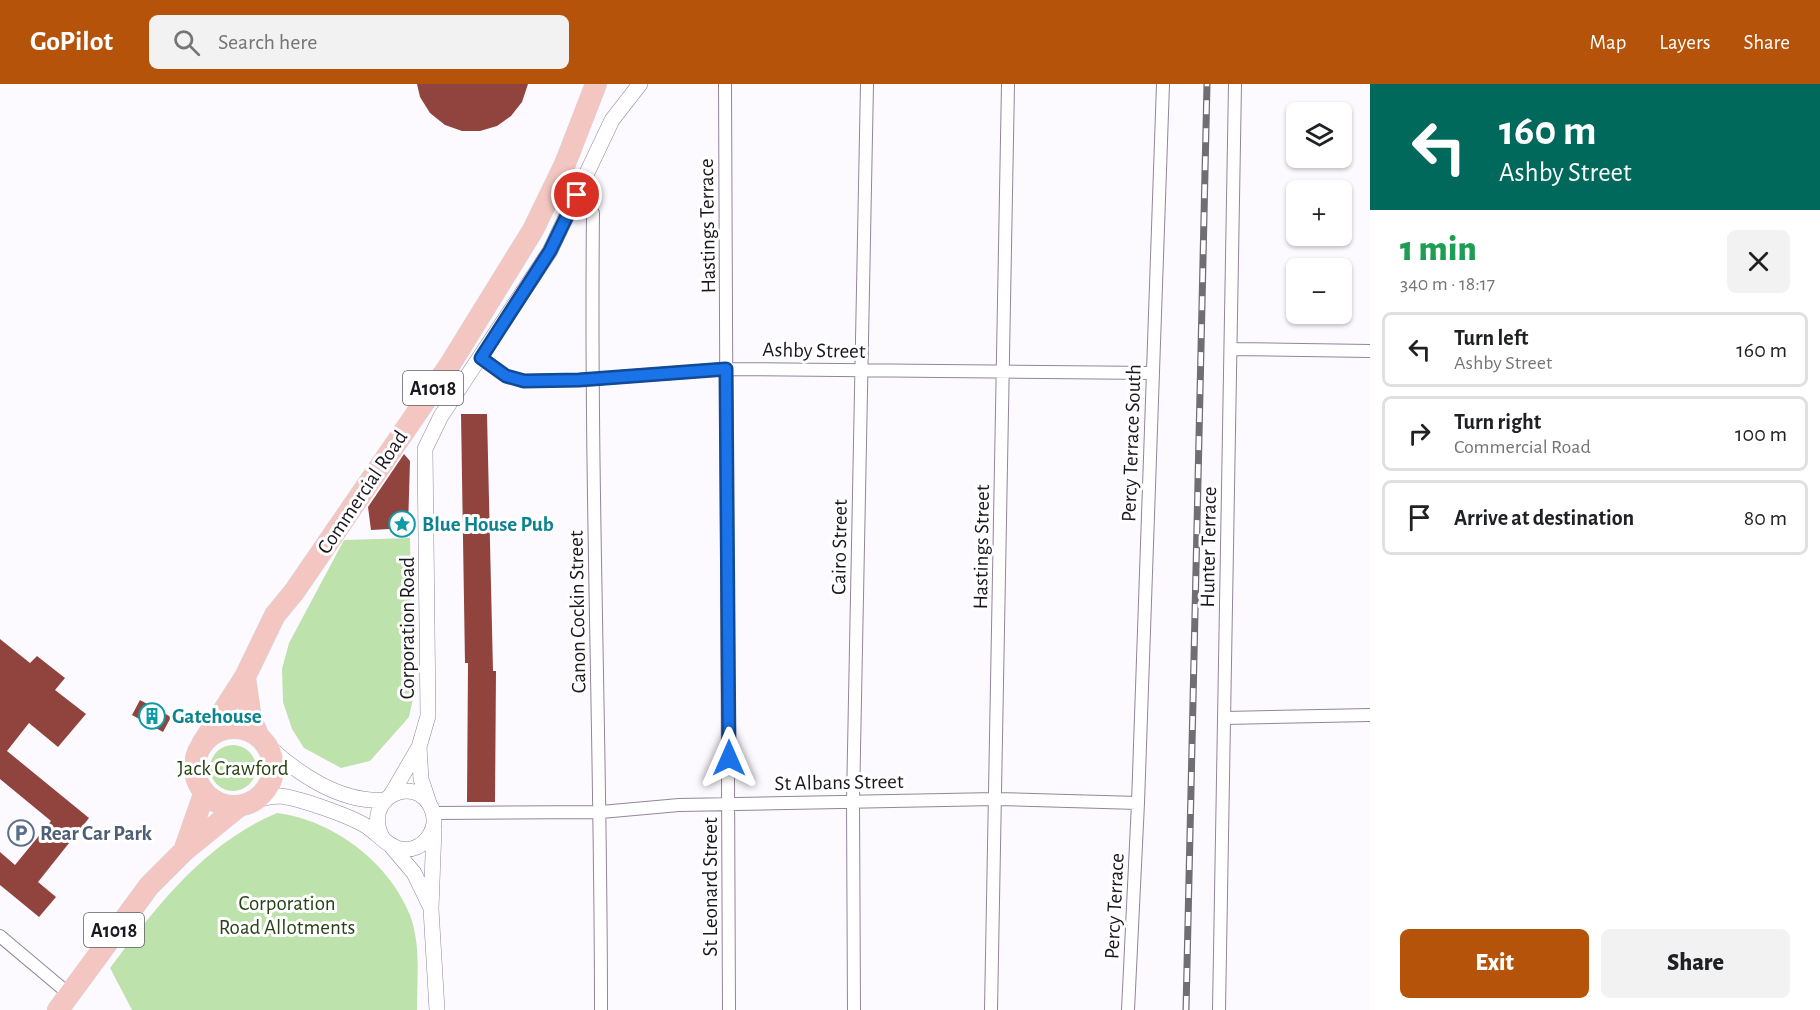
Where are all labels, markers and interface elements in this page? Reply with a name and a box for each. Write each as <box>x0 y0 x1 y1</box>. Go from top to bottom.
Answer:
search box <box>149 15 569 69</box>
icon: search <box>170 26 203 59</box>
text: GoPilot <box>30 28 113 56</box>
text: Search here <box>218 31 318 53</box>
text: Map <box>1590 32 1626 53</box>
text: Layers <box>1659 32 1710 53</box>
text: Share <box>1743 32 1790 53</box>
map controls <box>1286 102 1352 324</box>
button: layers <box>1286 102 1352 168</box>
icon: left <box>1400 108 1478 186</box>
text: 160 m <box>1499 110 1597 152</box>
street label: Hastings Terrace <box>696 158 719 294</box>
text: Ashby Street <box>1499 159 1632 186</box>
pin <box>551 169 602 220</box>
icon: arrive <box>560 178 593 211</box>
button: + <box>1286 180 1352 246</box>
button: close <box>1727 230 1790 293</box>
text: 1 min <box>1400 231 1477 267</box>
button: − <box>1286 258 1352 324</box>
text: 340 m · 18:17 <box>1400 274 1495 294</box>
text: Turn left <box>1454 327 1528 349</box>
icon: left <box>1403 333 1436 366</box>
street label: Ashby Street <box>762 339 866 362</box>
text: 160 m <box>1736 339 1787 361</box>
text: Ashby Street <box>1454 353 1552 373</box>
street label: Percy Terrace South <box>1118 364 1145 522</box>
road number: A1018 <box>403 371 463 405</box>
text: Turn right <box>1454 411 1541 433</box>
icon: right <box>1403 417 1436 450</box>
text: 100 m <box>1735 423 1787 445</box>
street label: Commercial Road <box>314 427 411 558</box>
text: Commercial Road <box>1454 437 1591 457</box>
street label: Hastings Street <box>970 484 993 610</box>
street label: Hunter Terrace <box>1197 486 1220 608</box>
street label: Cairo Street <box>828 499 851 595</box>
icon: arrive <box>1403 501 1436 534</box>
text: Arrive at destination <box>1454 507 1634 529</box>
text: 80 m <box>1744 507 1787 529</box>
place icon: Blue House Pub <box>387 509 417 539</box>
place label: Blue House Pub <box>422 514 554 535</box>
street label: Canon Cockin Street <box>566 530 589 694</box>
street label: Corporation Road <box>397 557 418 699</box>
building icon: Gatehouse <box>137 701 167 731</box>
place label: Gatehouse <box>172 706 262 727</box>
position arrow <box>697 726 761 790</box>
park label: Jack Crawford <box>177 758 289 779</box>
street label: St Albans Street <box>774 771 904 794</box>
street label: St Leonard Street <box>700 817 721 957</box>
parking icon: Rear Car Park <box>6 818 36 848</box>
place label: Rear Car Park <box>40 823 153 844</box>
street label: Percy Terrace <box>1101 852 1128 960</box>
park label: Corporation Road Allotments <box>219 893 355 938</box>
road number: A1018 <box>84 913 144 947</box>
button: Exit <box>1400 929 1589 998</box>
button: Share <box>1601 929 1790 998</box>

